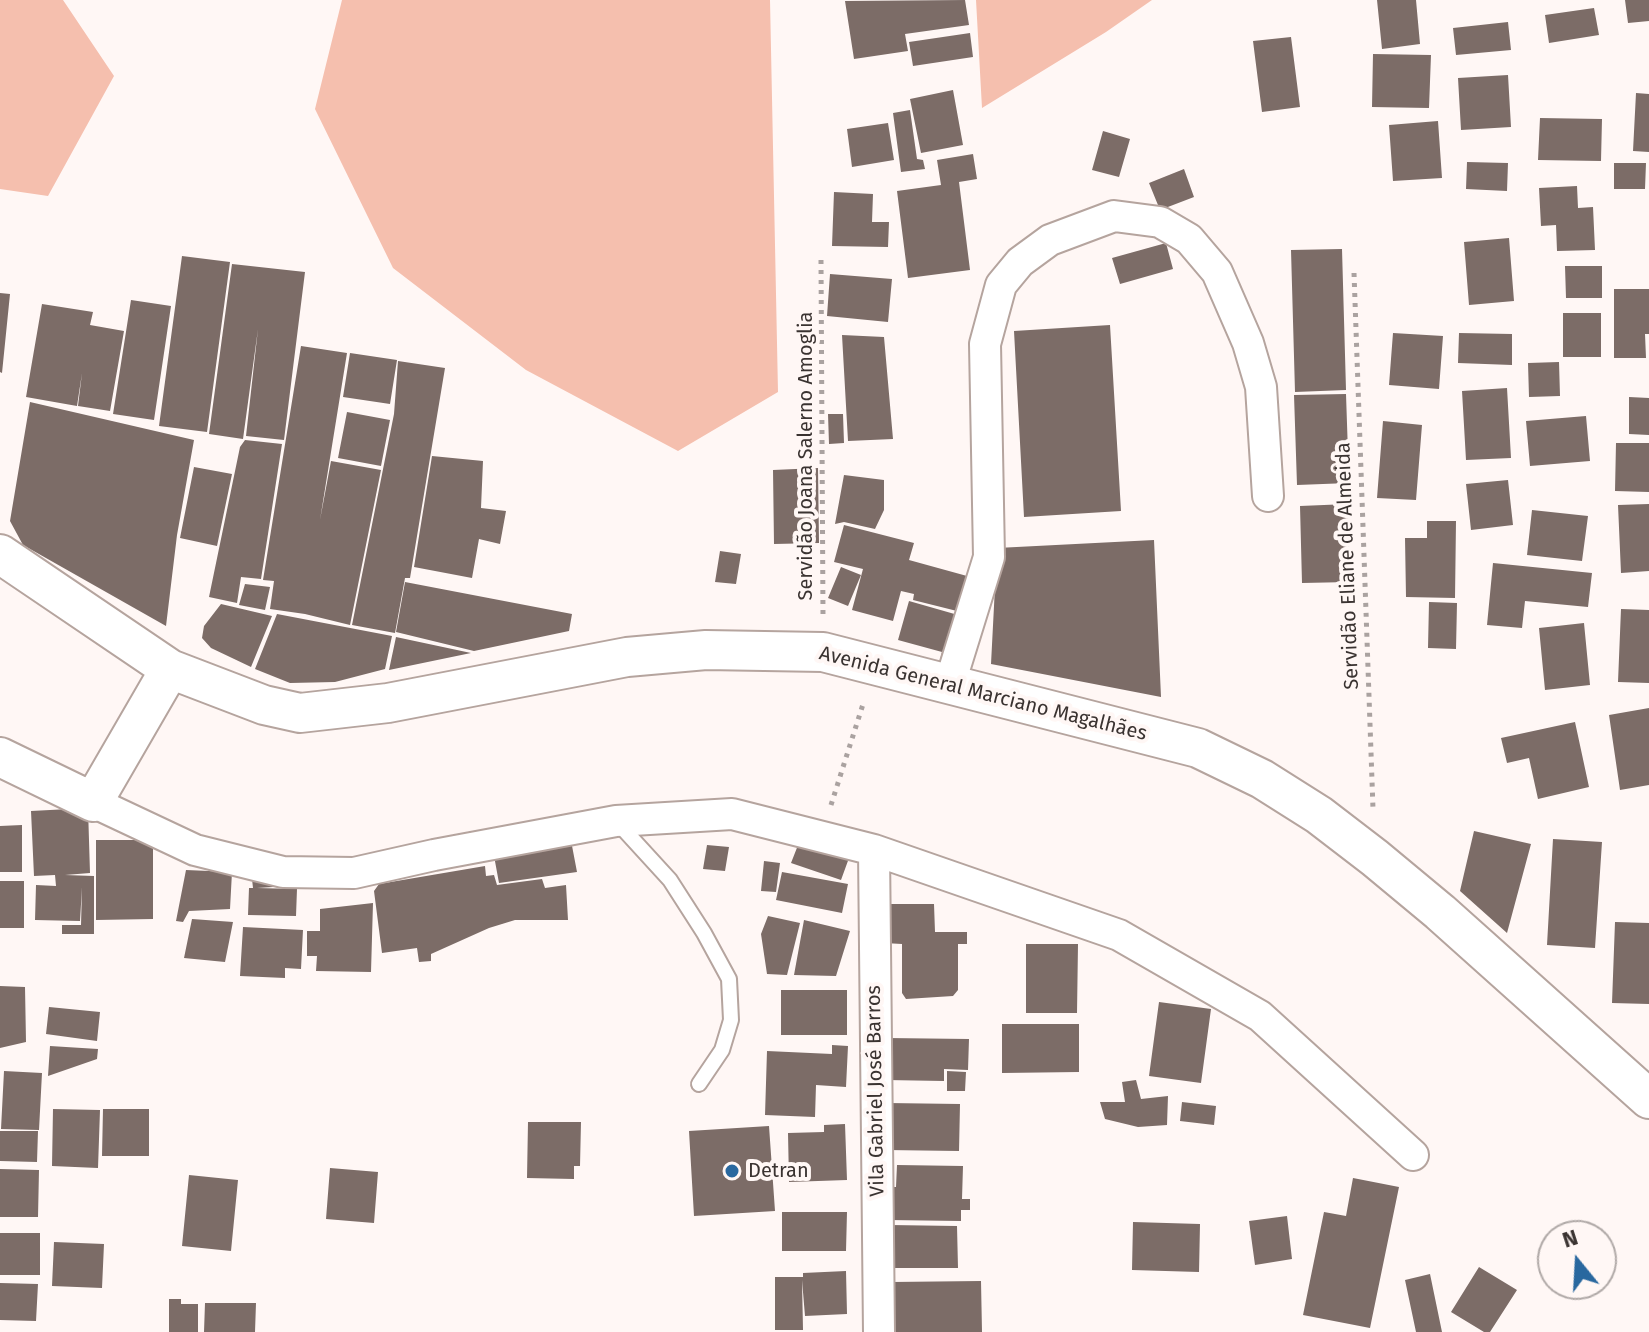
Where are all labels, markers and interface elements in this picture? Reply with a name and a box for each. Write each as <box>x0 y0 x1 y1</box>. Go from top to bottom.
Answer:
street label: Servidão Joana Salerno Amoglia <box>794 312 818 600</box>
street label: Servidão Eliane de Almeida <box>1332 442 1364 690</box>
street label: Avenida General Marciano Magalhães <box>817 642 1149 746</box>
street label: Vila Gabriel José Barros <box>862 985 890 1197</box>
place label: Detran <box>748 1159 809 1183</box>
marker: Detran <box>723 1162 741 1180</box>
north arrow <box>1537 1220 1617 1300</box>
text: N <box>1559 1224 1581 1254</box>

